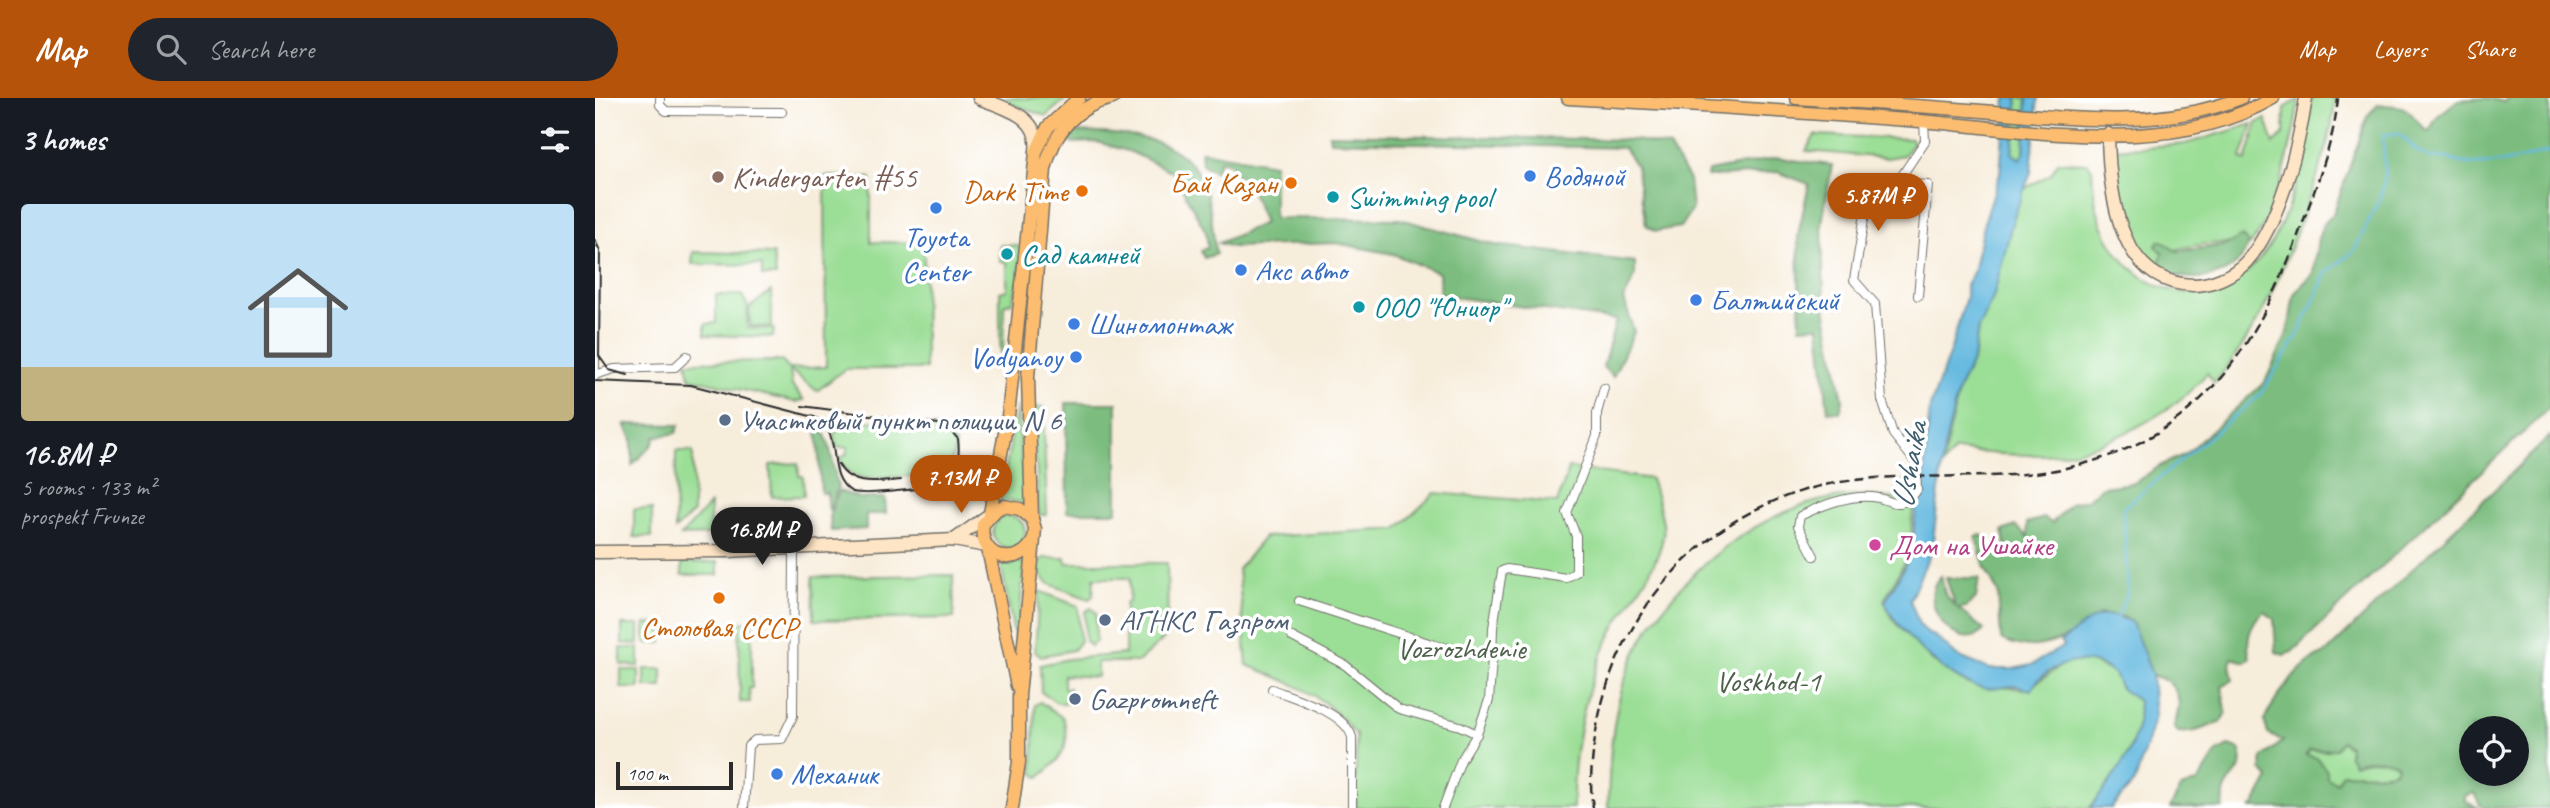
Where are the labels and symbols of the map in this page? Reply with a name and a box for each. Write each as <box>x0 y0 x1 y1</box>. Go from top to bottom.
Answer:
place label: Водяной <box>1544 157 1626 195</box>
place label: Kindergarten #55 <box>732 158 918 196</box>
place label: Бай Казан <box>1170 164 1279 202</box>
marker: Водяной <box>1522 168 1538 184</box>
marker: Kindergarten #55 <box>710 169 726 185</box>
place label: Dark Time <box>963 172 1070 210</box>
pin: 5.87M ₽ <box>1813 174 1943 233</box>
marker: Бай Казан <box>1283 175 1299 191</box>
place label: Swimming pool <box>1347 178 1497 216</box>
marker: Dark Time <box>1074 183 1090 199</box>
marker: Swimming pool <box>1325 189 1341 205</box>
marker: Toyota Center <box>928 200 944 216</box>
place label: Toyota Center <box>902 218 972 290</box>
place label: Сад камней <box>1021 235 1141 273</box>
marker: Сад камней <box>999 246 1015 262</box>
place label: Акс авто <box>1255 251 1350 289</box>
marker: Акс авто <box>1233 262 1249 278</box>
place label: Балтийский <box>1710 281 1841 319</box>
place label: ООО "Юниор" <box>1373 288 1512 326</box>
marker: Балтийский <box>1688 292 1704 308</box>
marker: ООО "Юниор" <box>1351 299 1367 315</box>
place label: Шиномонтаж <box>1088 305 1234 343</box>
marker: Шиномонтаж <box>1066 316 1082 332</box>
place label: Vodyanoy <box>969 338 1065 376</box>
marker: Vodyanoy <box>1068 349 1084 365</box>
place label: Участковый пункт полиции N 6 <box>739 401 1063 439</box>
marker: Участковый пункт полиции N 6 <box>717 412 733 428</box>
water label: Ushaika <box>1881 415 1937 511</box>
pin: 7.13M ₽ <box>896 456 1026 515</box>
pin: 16.8M ₽ <box>697 508 827 567</box>
place label: Дом на Ушайке <box>1889 526 2055 564</box>
marker: Дом на Ушайке <box>1867 537 1883 553</box>
marker: Столовая СССР <box>711 590 727 606</box>
place label: АГНКС Газпром <box>1119 601 1289 639</box>
place label: Столовая СССР <box>641 608 801 646</box>
marker: АГНКС Газпром <box>1097 612 1113 628</box>
park label: Vozrozhdenie <box>1397 629 1528 667</box>
park label: Voskhod-1 <box>1716 662 1822 700</box>
place label: Gazpromneft <box>1089 680 1219 718</box>
marker: Gazpromneft <box>1067 691 1083 707</box>
place label: Механик <box>791 755 880 793</box>
scale bar <box>616 759 733 791</box>
marker: Механик <box>769 766 785 782</box>

